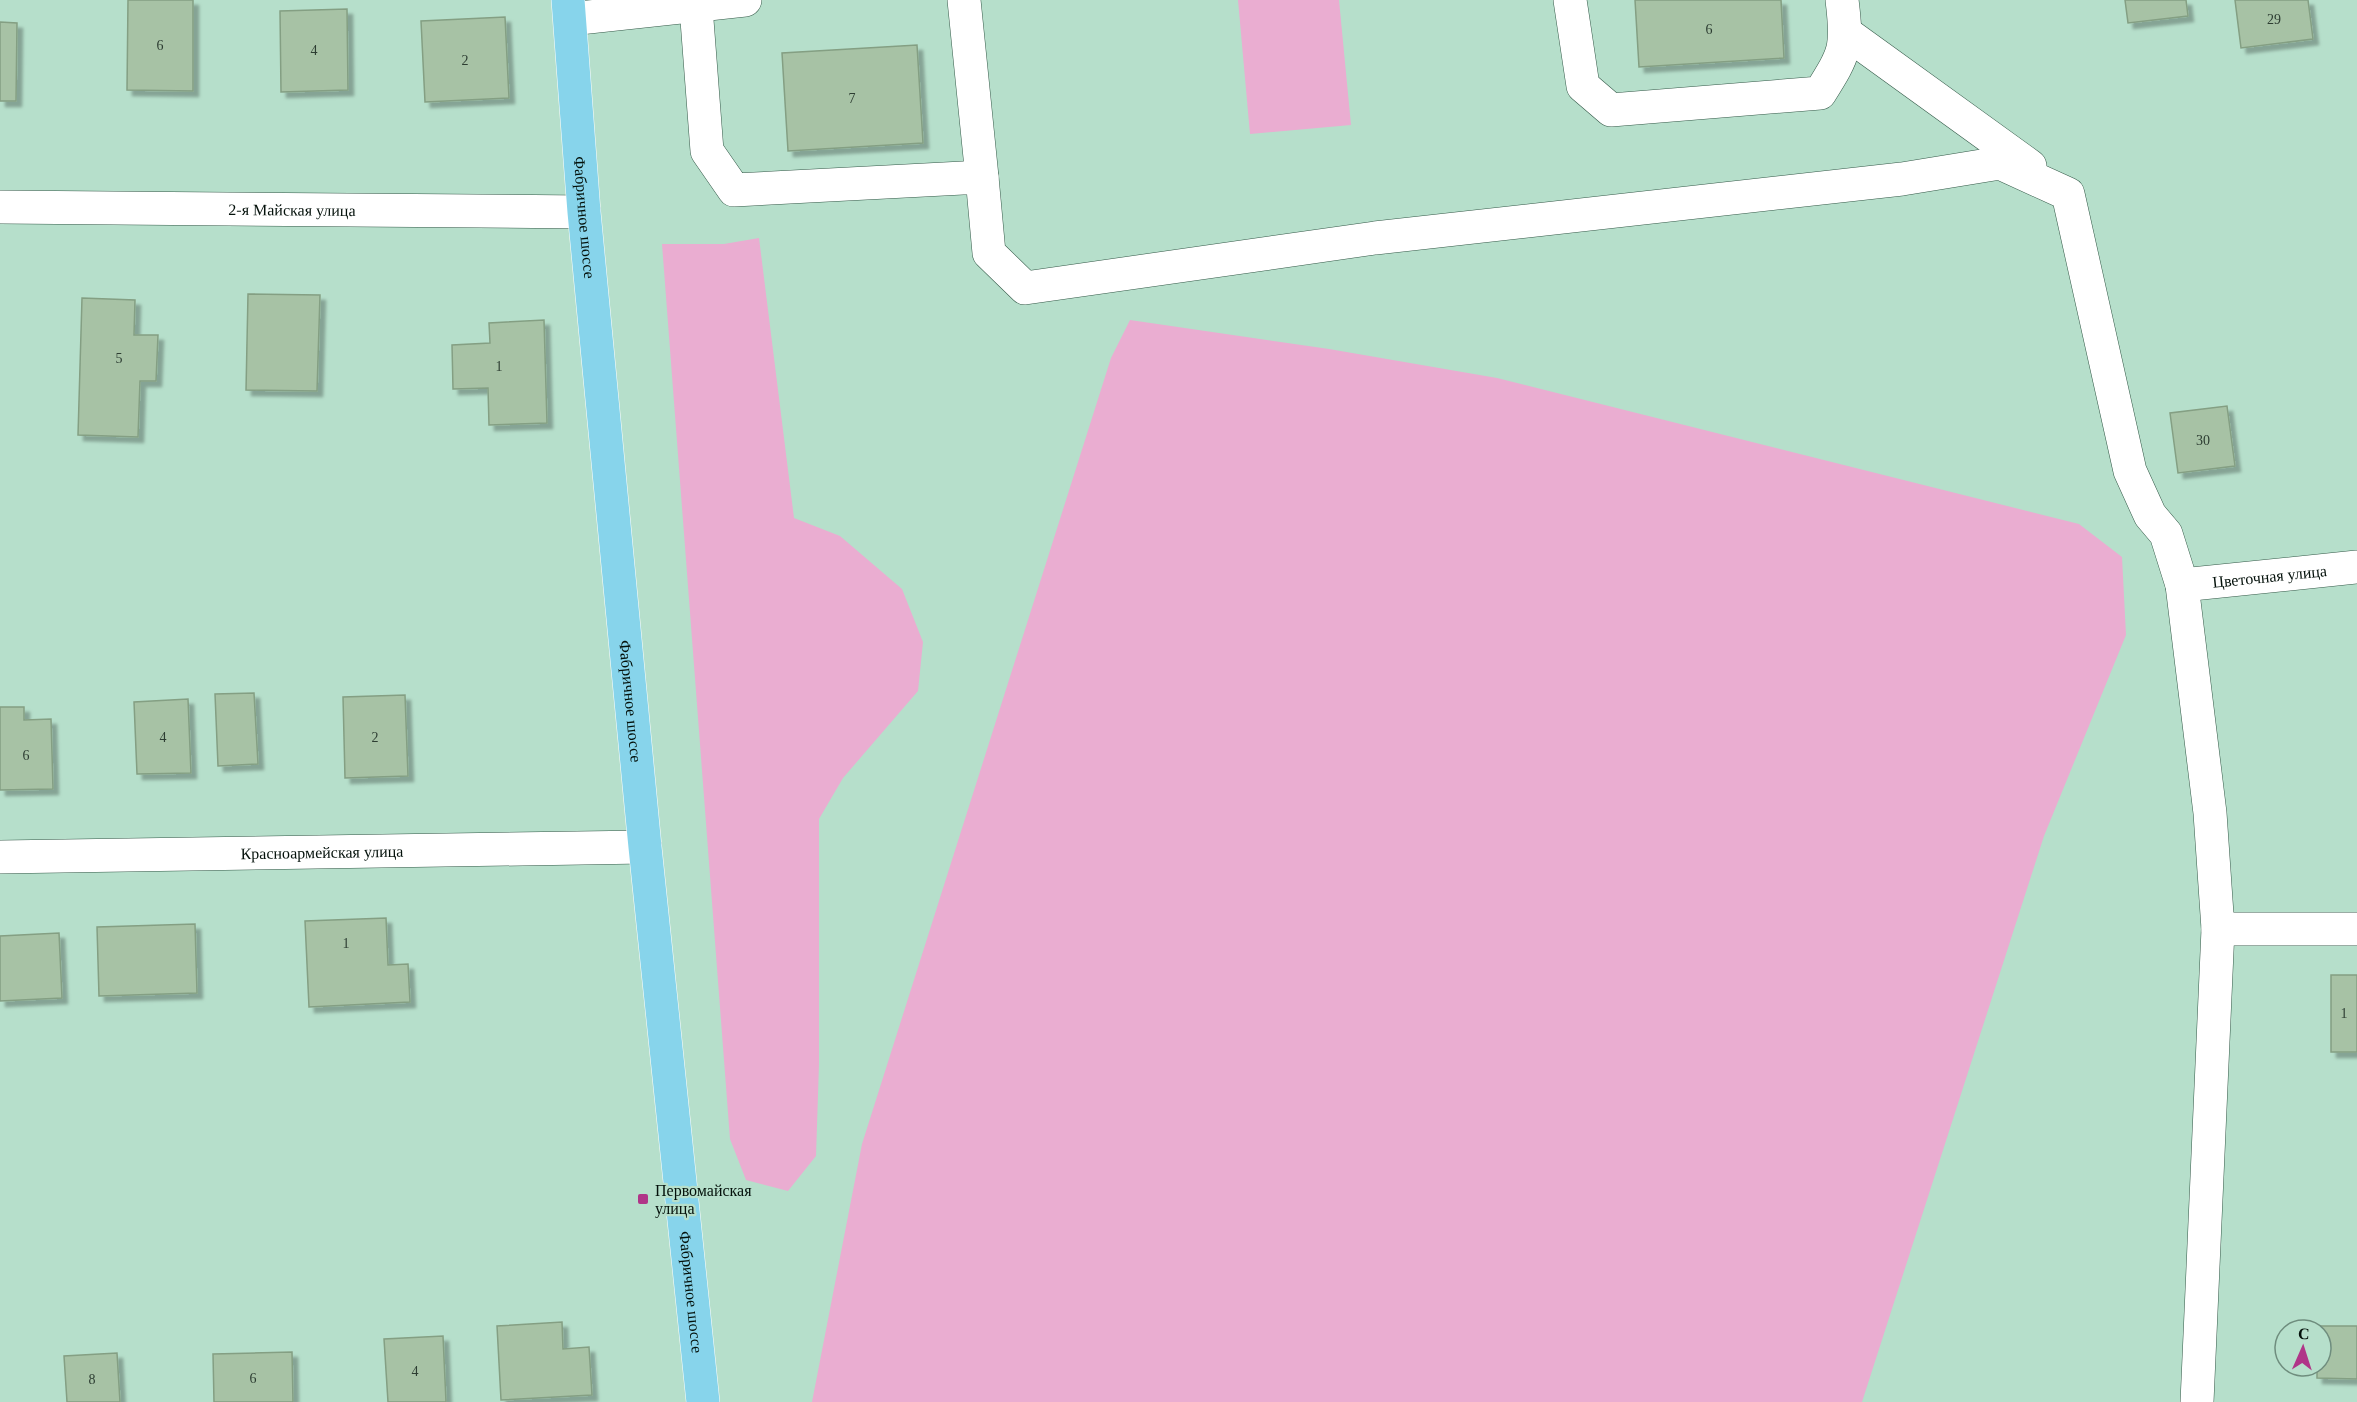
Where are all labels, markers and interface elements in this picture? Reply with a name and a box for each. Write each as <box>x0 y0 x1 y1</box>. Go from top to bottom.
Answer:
house number: 29 <box>2267 12 2281 27</box>
house number: 6 <box>1706 22 1713 37</box>
house number: 6 <box>157 38 164 53</box>
house number: 4 <box>311 43 318 58</box>
house number: 2 <box>462 53 469 68</box>
house number: 7 <box>849 91 856 106</box>
street label: Фабричное шоссе <box>571 156 598 279</box>
street label: 2-я Майская улица <box>228 201 356 220</box>
house number: 5 <box>116 351 123 366</box>
house number: 1 <box>496 359 503 374</box>
house number: 30 <box>2196 433 2210 448</box>
street label: Цветочная улица <box>2211 562 2328 592</box>
street label: Фабричное шоссе <box>616 639 645 763</box>
house number: 4 <box>160 730 167 745</box>
house number: 2 <box>372 730 379 745</box>
house number: 6 <box>23 748 30 763</box>
street label: Красноармейская улица <box>240 843 403 863</box>
house number: 1 <box>343 936 350 951</box>
house number: 1 <box>2341 1006 2348 1021</box>
place label: Первомайская улица <box>655 1182 752 1218</box>
marker: Первомайская улица <box>636 1192 650 1206</box>
street label: Фабричное шоссе <box>676 1230 706 1354</box>
north arrow <box>2273 1318 2333 1378</box>
text: С <box>2298 1325 2310 1342</box>
house number: 4 <box>412 1364 419 1379</box>
house number: 6 <box>250 1371 257 1386</box>
house number: 8 <box>89 1372 96 1387</box>

